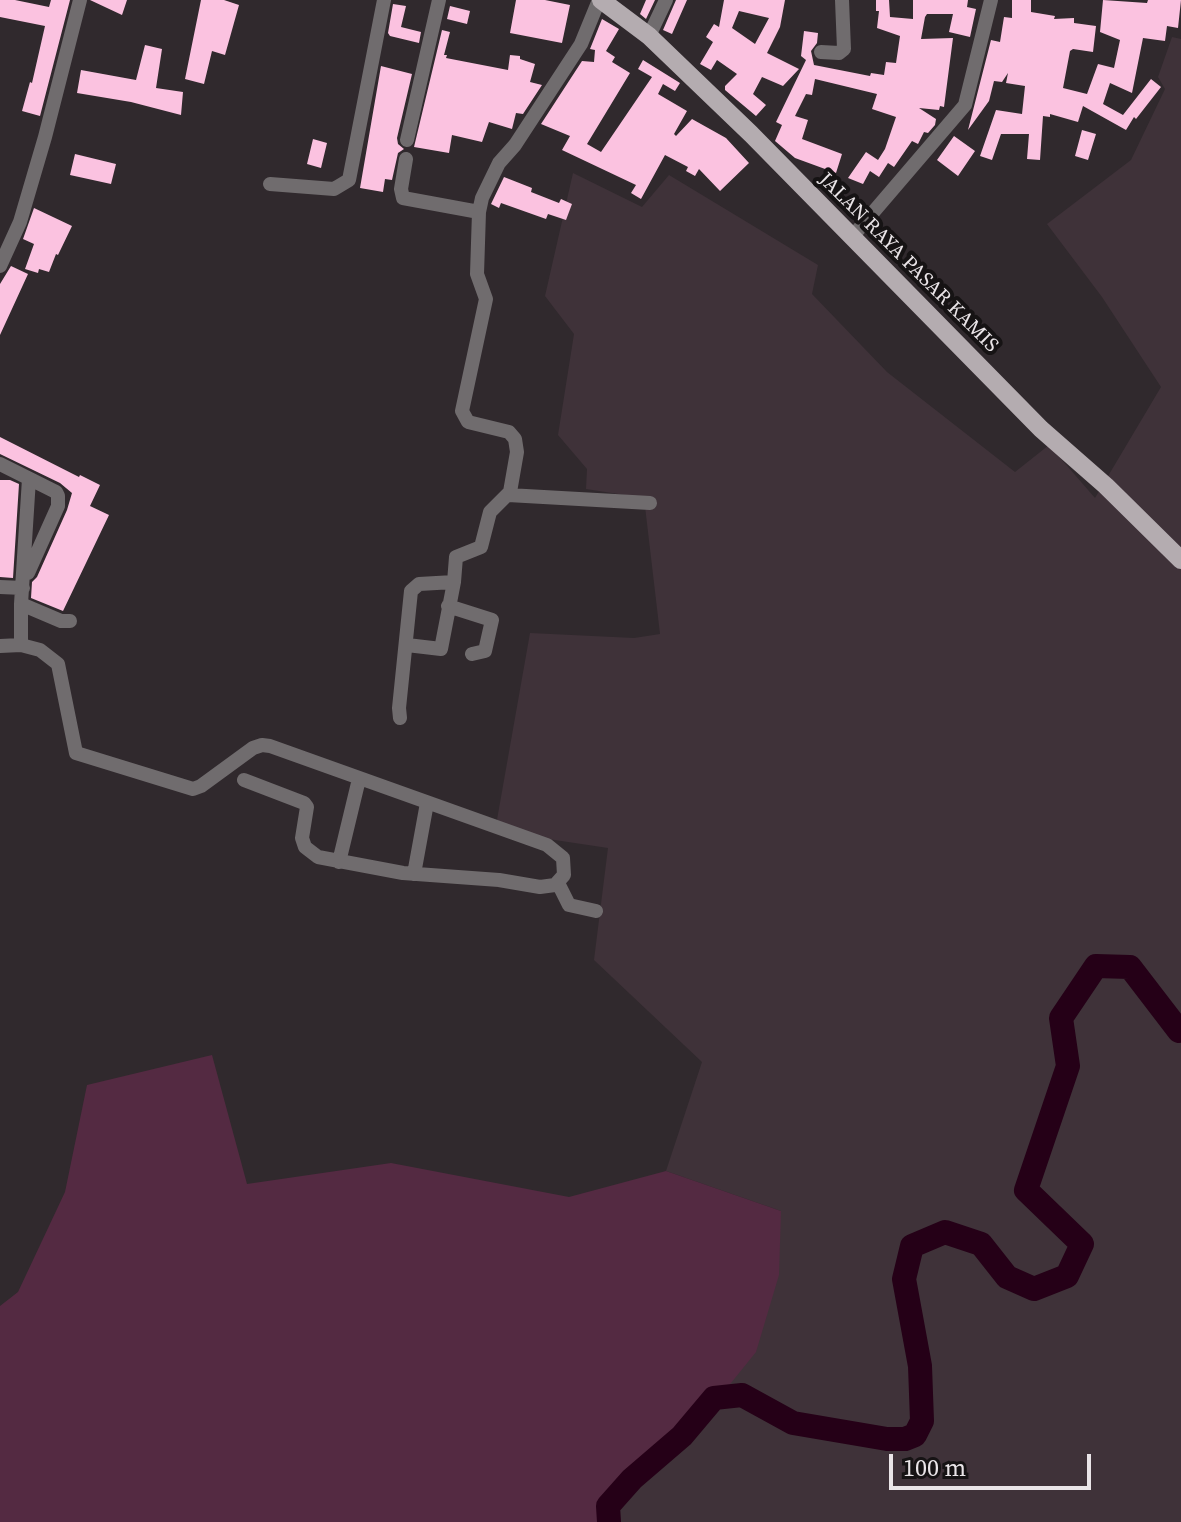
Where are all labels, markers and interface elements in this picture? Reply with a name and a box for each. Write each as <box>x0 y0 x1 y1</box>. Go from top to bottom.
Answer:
street label: JALAN RAYA PASAR KAMIS <box>813 168 1003 358</box>
scale bar <box>893 1438 1095 1488</box>
text: 100 m <box>903 1451 966 1484</box>

